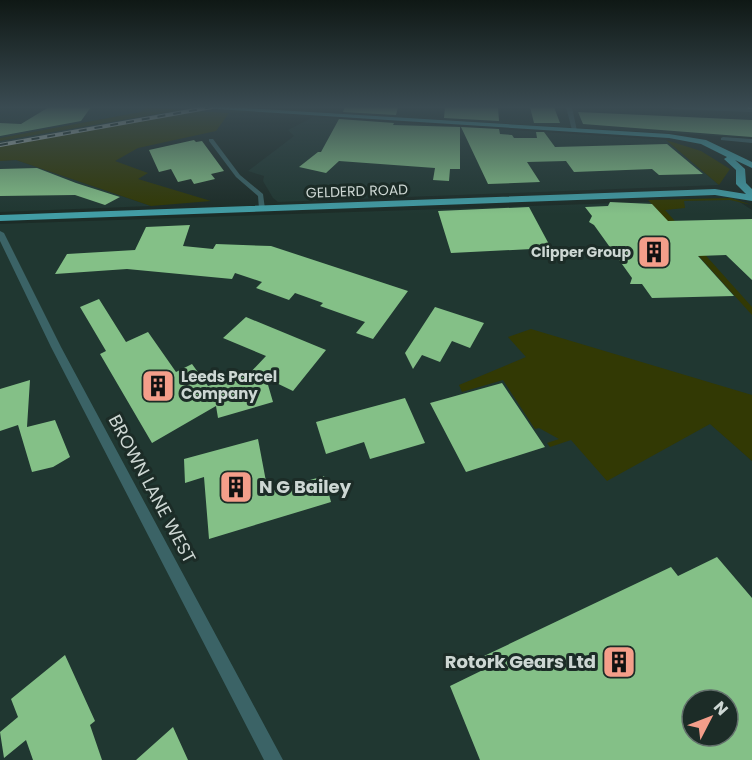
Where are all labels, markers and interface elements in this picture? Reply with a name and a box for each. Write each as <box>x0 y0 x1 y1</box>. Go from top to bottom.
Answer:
street label: GELDERD ROAD <box>306 179 409 203</box>
building icon: Clipper Group <box>636 234 672 270</box>
place label: Clipper Group <box>531 242 631 262</box>
place label: Leeds Parcel Company <box>181 366 277 404</box>
building icon: Leeds Parcel Company <box>140 368 176 404</box>
street label: BROWN LANE WEST <box>103 410 202 568</box>
building icon: N G Bailey <box>218 469 254 505</box>
place label: N G Bailey <box>259 474 352 499</box>
building icon: Rotork Gears Ltd <box>601 644 637 680</box>
place label: Rotork Gears Ltd <box>445 649 596 674</box>
north arrow <box>680 688 740 748</box>
text: N <box>708 696 733 720</box>

